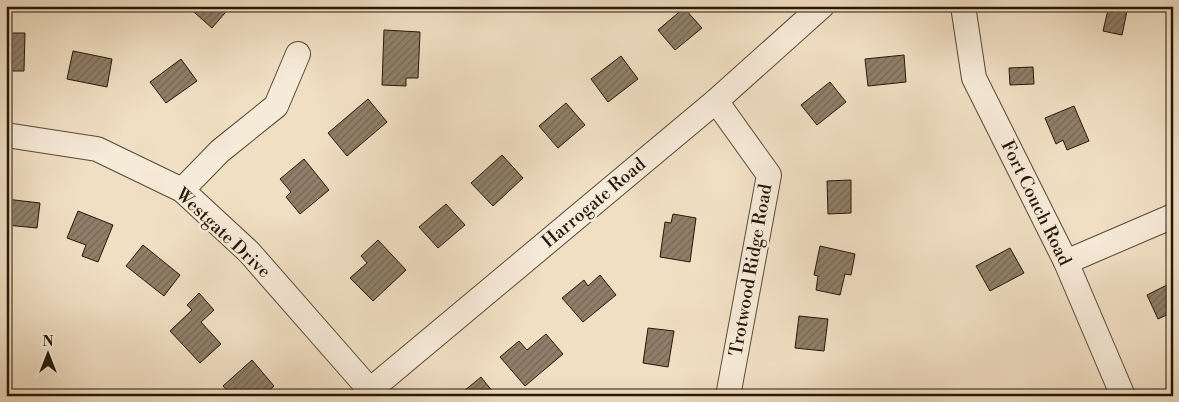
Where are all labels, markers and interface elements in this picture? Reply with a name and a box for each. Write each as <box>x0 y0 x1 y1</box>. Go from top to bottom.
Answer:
street label: Fort Couch Road <box>996 136 1077 270</box>
street label: Harrogate Road <box>537 152 651 253</box>
street label: Trotwood Ridge Road <box>725 181 778 358</box>
street label: Westgate Drive <box>170 182 275 283</box>
north arrow <box>22 330 72 380</box>
text: N <box>42 333 54 351</box>

